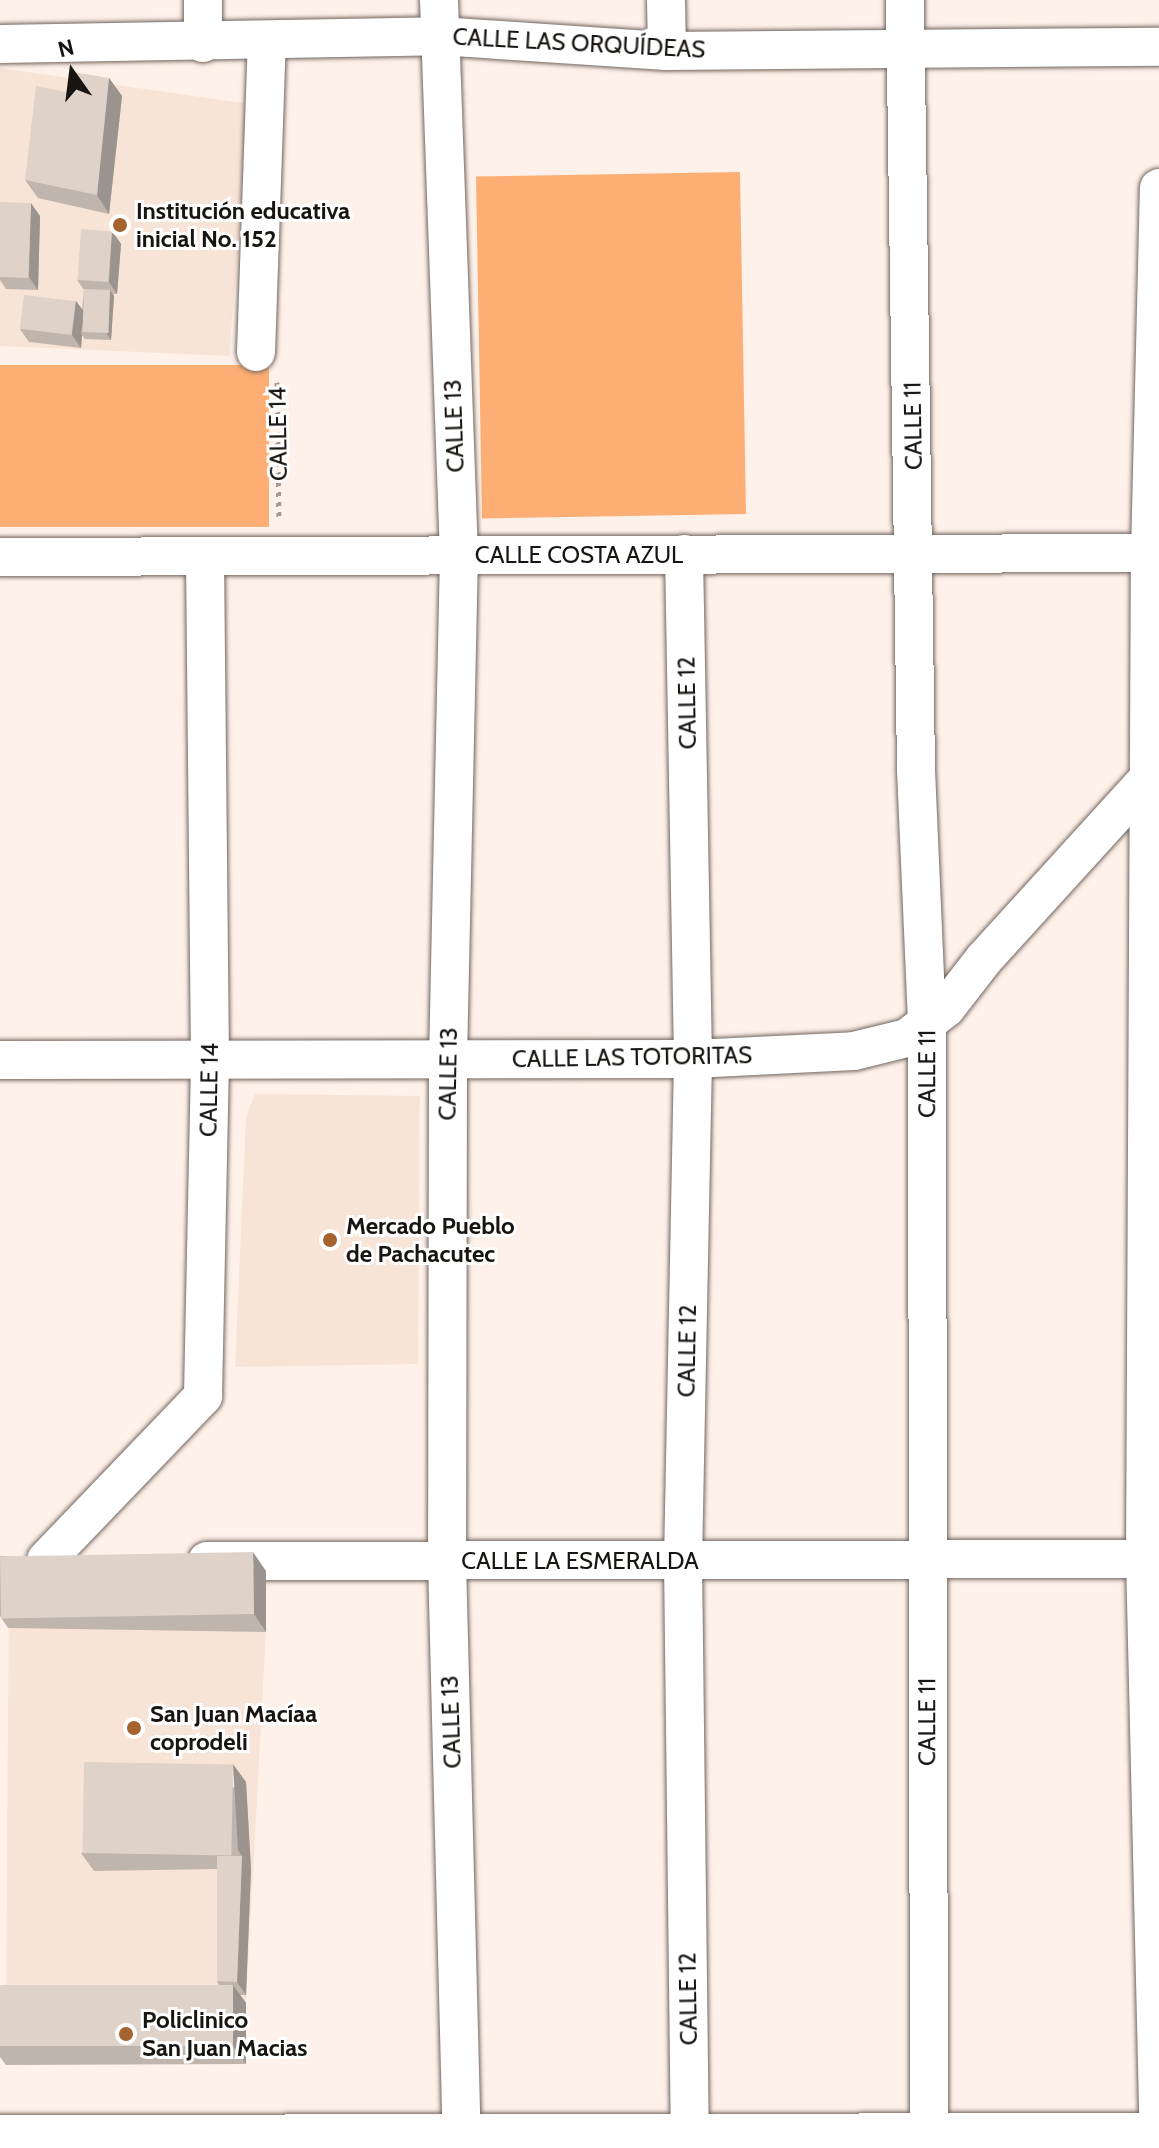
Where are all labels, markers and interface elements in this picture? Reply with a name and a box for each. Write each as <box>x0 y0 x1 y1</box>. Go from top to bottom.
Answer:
street label: CALLE LAS ORQUÍDEAS <box>452 22 706 64</box>
north arrow <box>32 32 112 112</box>
text: N <box>55 33 77 63</box>
place label: Institución educativa inicial No. 152 <box>136 197 350 253</box>
marker: Institución educativa inicial No. 152 <box>111 216 129 234</box>
street label: CALLE 13 <box>438 379 470 473</box>
street label: CALLE 11 <box>898 382 928 470</box>
street label: CALLE 14 <box>263 387 293 481</box>
street label: CALLE COSTA AZUL <box>475 541 683 569</box>
street label: CALLE 12 <box>672 656 702 750</box>
street label: CALLE 13 <box>433 1027 463 1121</box>
street label: CALLE 11 <box>913 1030 941 1118</box>
street label: CALLE LAS TOTORITAS <box>512 1041 752 1073</box>
street label: CALLE 14 <box>194 1043 224 1137</box>
place label: Mercado Pueblo de Pachacutec <box>346 1212 515 1268</box>
marker: Mercado Pueblo de Pachacutec <box>321 1231 339 1249</box>
street label: CALLE 12 <box>672 1304 702 1398</box>
street label: CALLE LA ESMERALDA <box>461 1547 699 1575</box>
street label: CALLE 13 <box>435 1675 467 1769</box>
street label: CALLE 11 <box>913 1678 941 1766</box>
place label: San Juan Macíaa coprodeli <box>150 1700 317 1756</box>
marker: San Juan Macíaa coprodeli <box>125 1719 143 1737</box>
street label: CALLE 12 <box>673 1952 703 2046</box>
place label: Policlinico San Juan Macias <box>142 2006 307 2062</box>
marker: Policlinico San Juan Macias <box>117 2025 135 2043</box>

